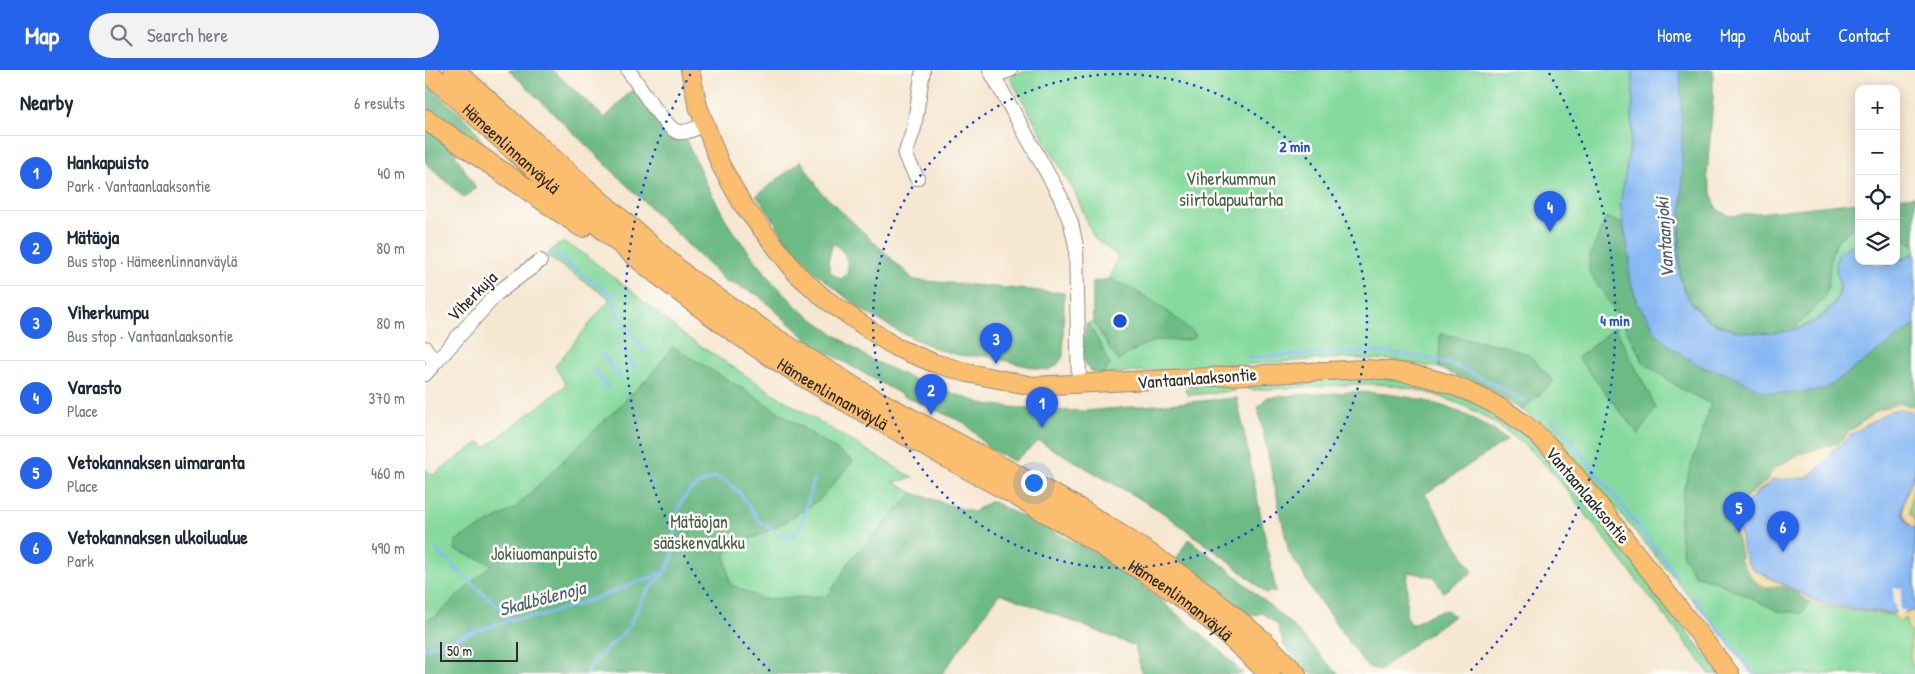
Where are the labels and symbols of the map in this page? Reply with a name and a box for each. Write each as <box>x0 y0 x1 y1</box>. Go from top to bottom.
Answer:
street label: Hämeenlinnanväylä <box>457 97 566 199</box>
text: 2 min <box>1280 136 1311 157</box>
park label: Viherkummun siirtolapuutarha <box>1179 166 1283 212</box>
pin: 4 <box>1534 191 1566 232</box>
water label: Vantaanjoki <box>1648 195 1680 279</box>
street label: Viherkuja <box>441 265 503 327</box>
text: 4 min <box>1600 310 1630 331</box>
centre of rings <box>1111 312 1129 330</box>
pin: 3 <box>980 323 1012 364</box>
street label: Hämeenlinnanväylä <box>773 351 893 435</box>
street label: Vantaanlaaksontie <box>1136 361 1258 395</box>
pin: 2 <box>915 374 947 415</box>
pin: 1 <box>1026 387 1058 428</box>
street label: Vantaanlaaksontie <box>1540 441 1636 549</box>
your location <box>1021 470 1047 496</box>
pin: 5 <box>1723 492 1755 533</box>
park label: Mätäojan sääskenvalkku <box>653 509 745 555</box>
pin: 6 <box>1767 511 1799 552</box>
park label: Jokiuomanpuisto <box>491 541 597 566</box>
street label: Hämeenlinnanväylä <box>1124 553 1239 646</box>
water label: Skallbölenoja <box>496 573 591 622</box>
scale bar <box>440 639 517 662</box>

